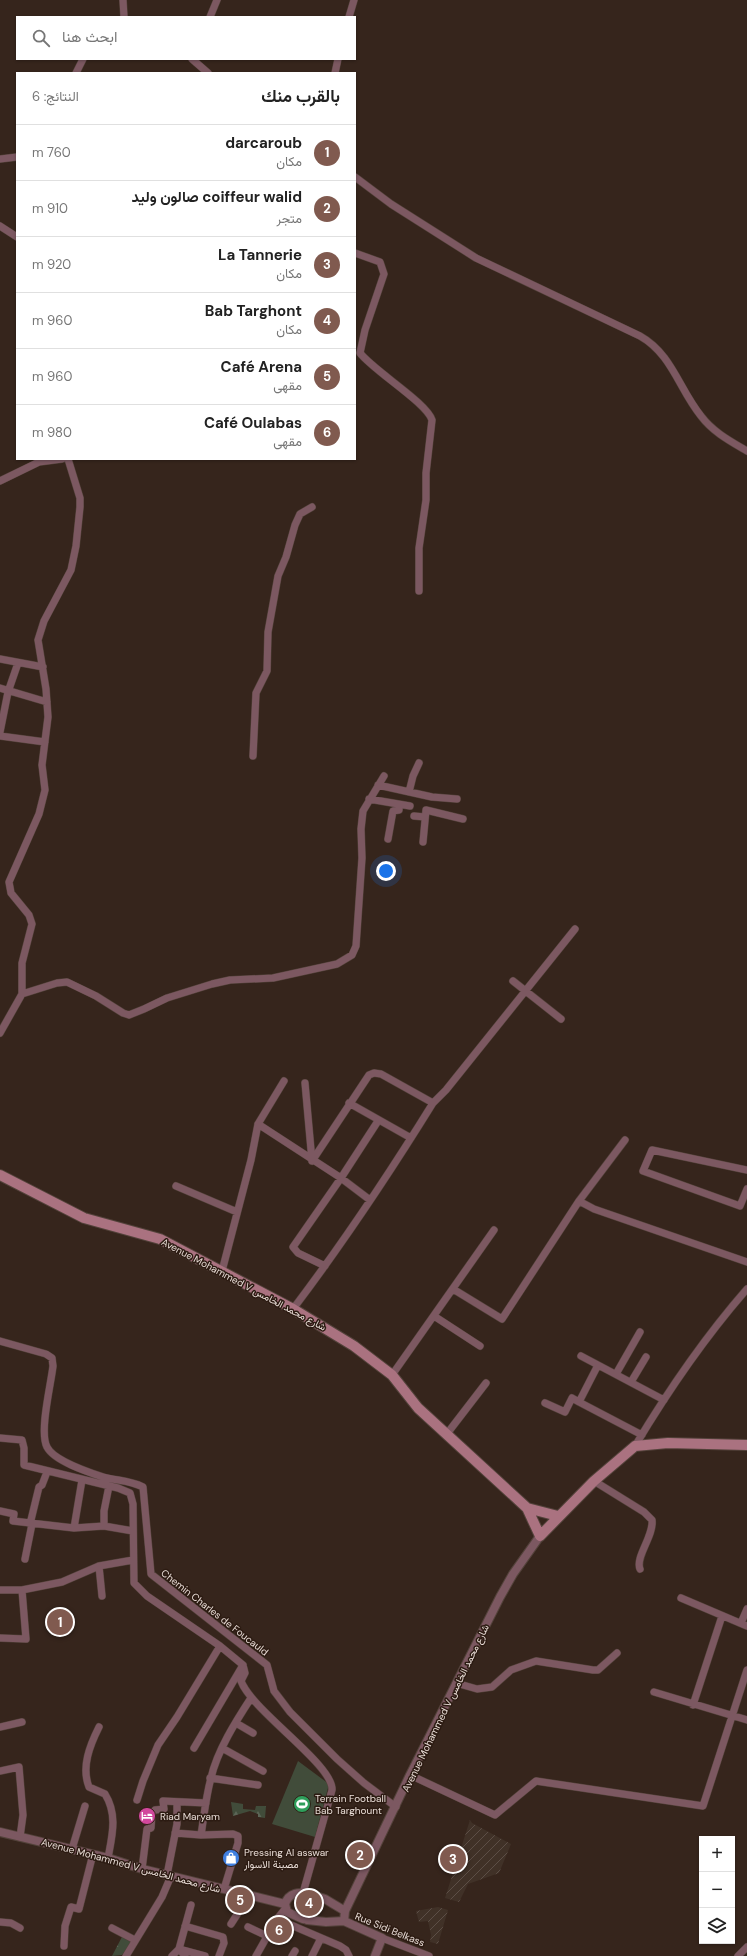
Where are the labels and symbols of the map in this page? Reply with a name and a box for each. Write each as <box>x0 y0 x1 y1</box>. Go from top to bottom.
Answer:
your location <box>376 861 396 881</box>
street label: Avenue Mohammed V شارع محمد الخامس <box>159 1235 329 1334</box>
street label: Chemin Charles de Foucauld <box>158 1566 271 1658</box>
pin: 1 <box>47 1607 73 1637</box>
street label: Avenue Mohammed V شارع محمد الخامس <box>399 1622 492 1794</box>
place label: Terrain Football Bab Targhount <box>315 1792 386 1817</box>
sports icon: Terrain Football Bab Targhount <box>292 1794 312 1814</box>
hotel icon: Riad Maryam <box>137 1806 157 1826</box>
place label: Riad Maryam <box>160 1810 220 1823</box>
street label: Avenue Mohammed V شارع محمد الخامس <box>40 1835 222 1896</box>
pin: 2 <box>347 1840 373 1870</box>
pin: 3 <box>440 1844 466 1874</box>
place label: Pressing Al asswar مصبنة الاسوار <box>243 1846 329 1871</box>
shop icon: Pressing Al asswar مصبنة الاسوار <box>221 1848 241 1868</box>
pin: 5 <box>227 1885 253 1915</box>
pin: 4 <box>296 1888 322 1918</box>
street label: Rue Sidi Belkass <box>353 1910 427 1949</box>
pin: 6 <box>266 1915 292 1945</box>

